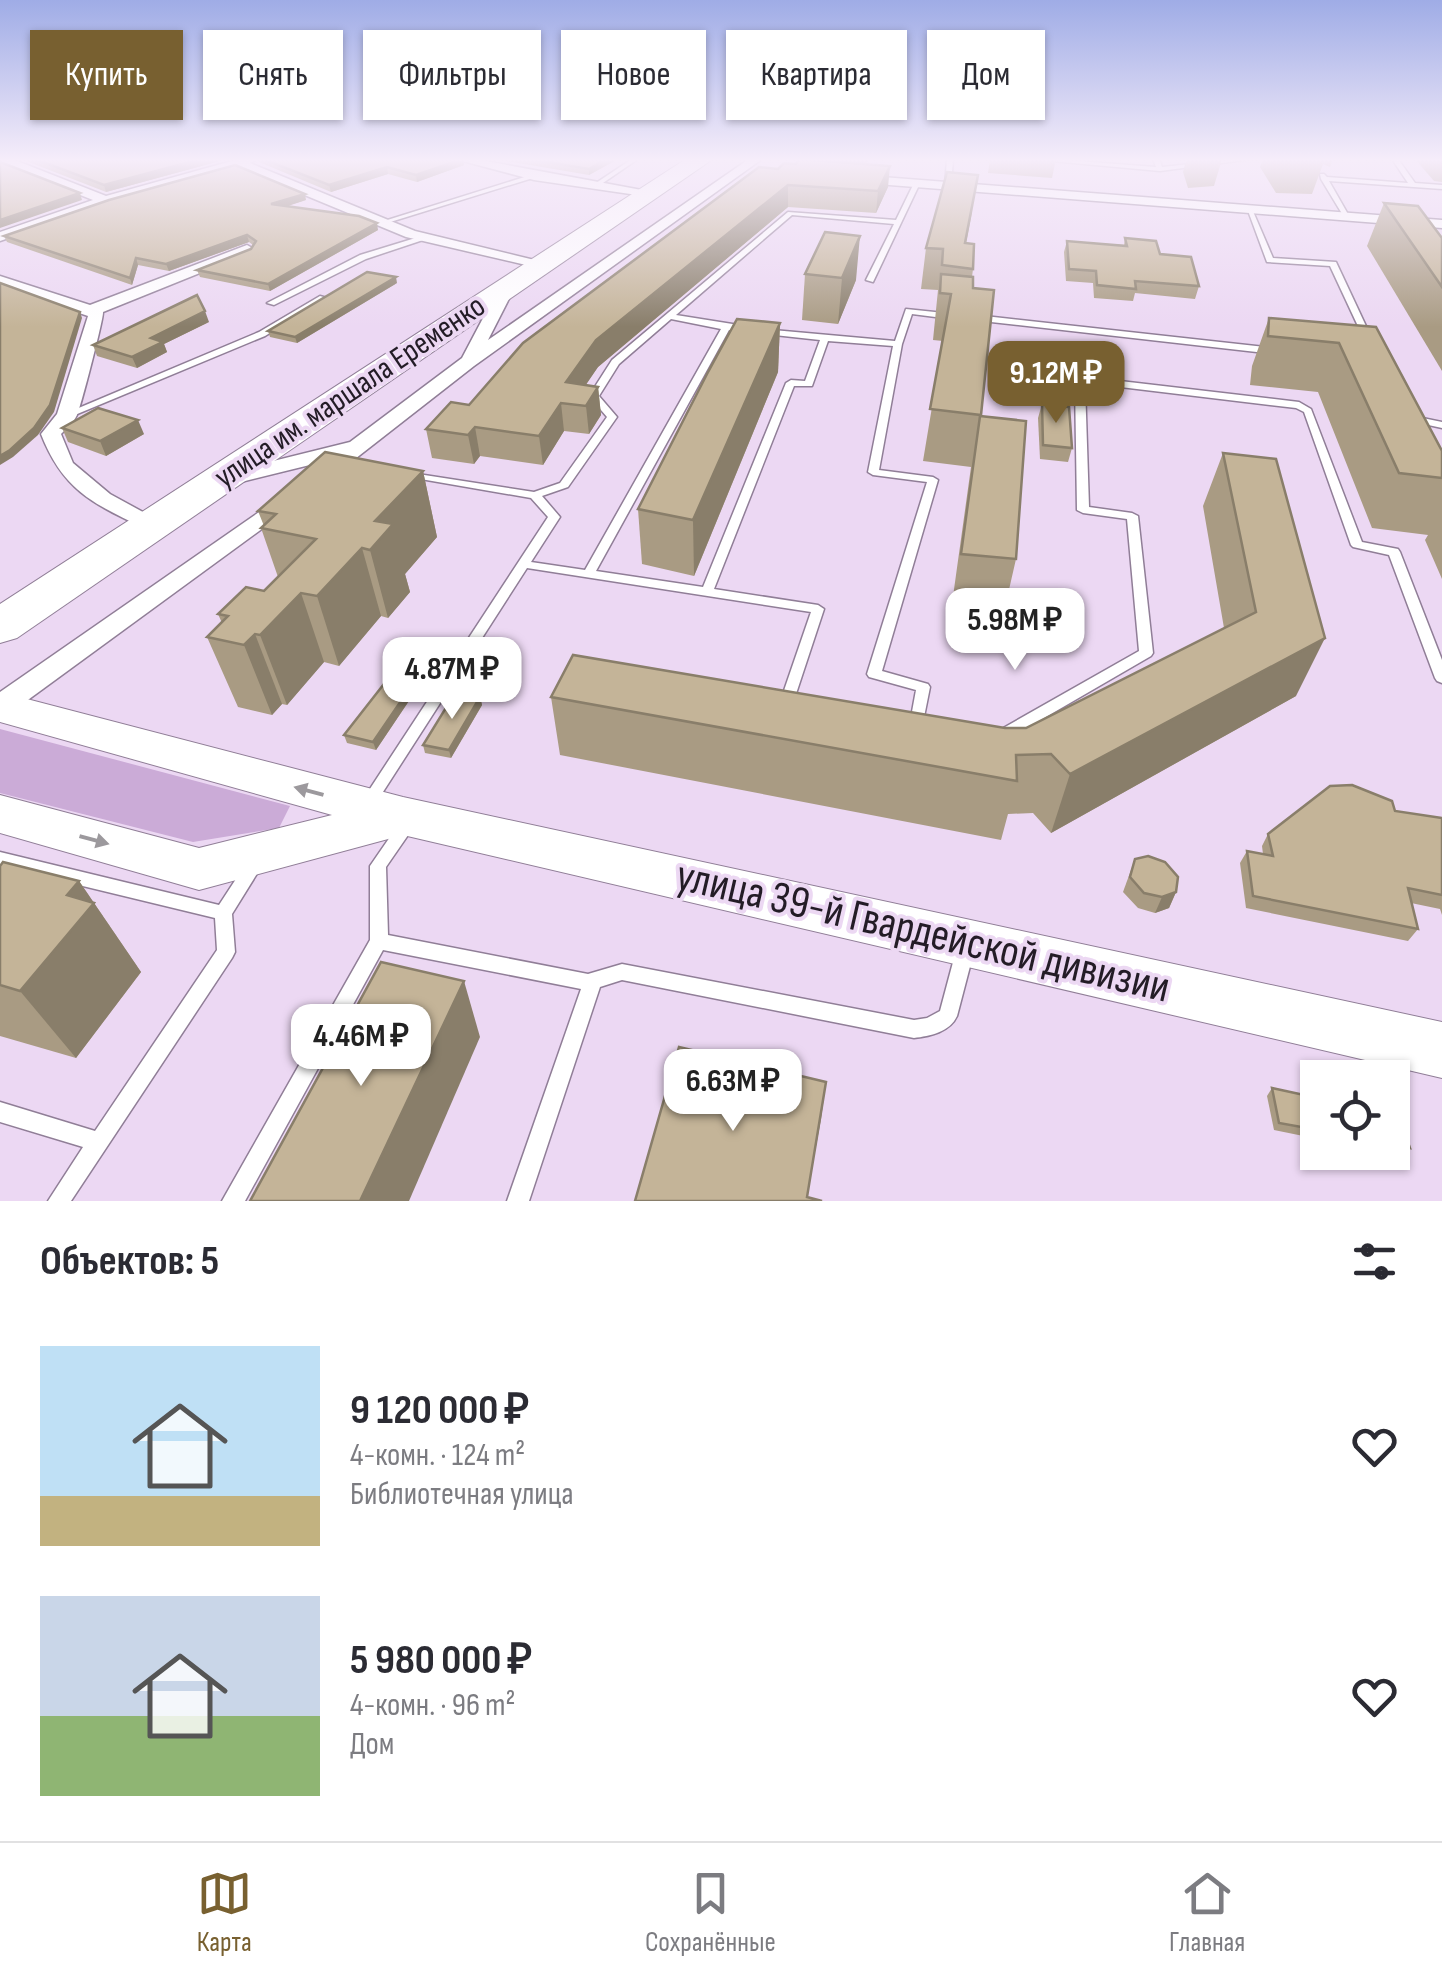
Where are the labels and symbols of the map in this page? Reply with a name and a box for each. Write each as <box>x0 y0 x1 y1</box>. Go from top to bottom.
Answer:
street label: улица им. маршала Еременко <box>207 287 493 497</box>
pin: 9.12M ₽ <box>964 341 1148 426</box>
pin: 5.98M ₽ <box>923 588 1107 673</box>
pin: 4.87M ₽ <box>360 637 544 722</box>
one-way arrow <box>293 782 324 798</box>
one-way arrow <box>79 833 110 849</box>
street label: улица 39-й Гвардейской дивизии <box>671 848 1175 1016</box>
pin: 4.46M ₽ <box>269 1004 453 1089</box>
pin: 6.63M ₽ <box>641 1049 825 1134</box>

